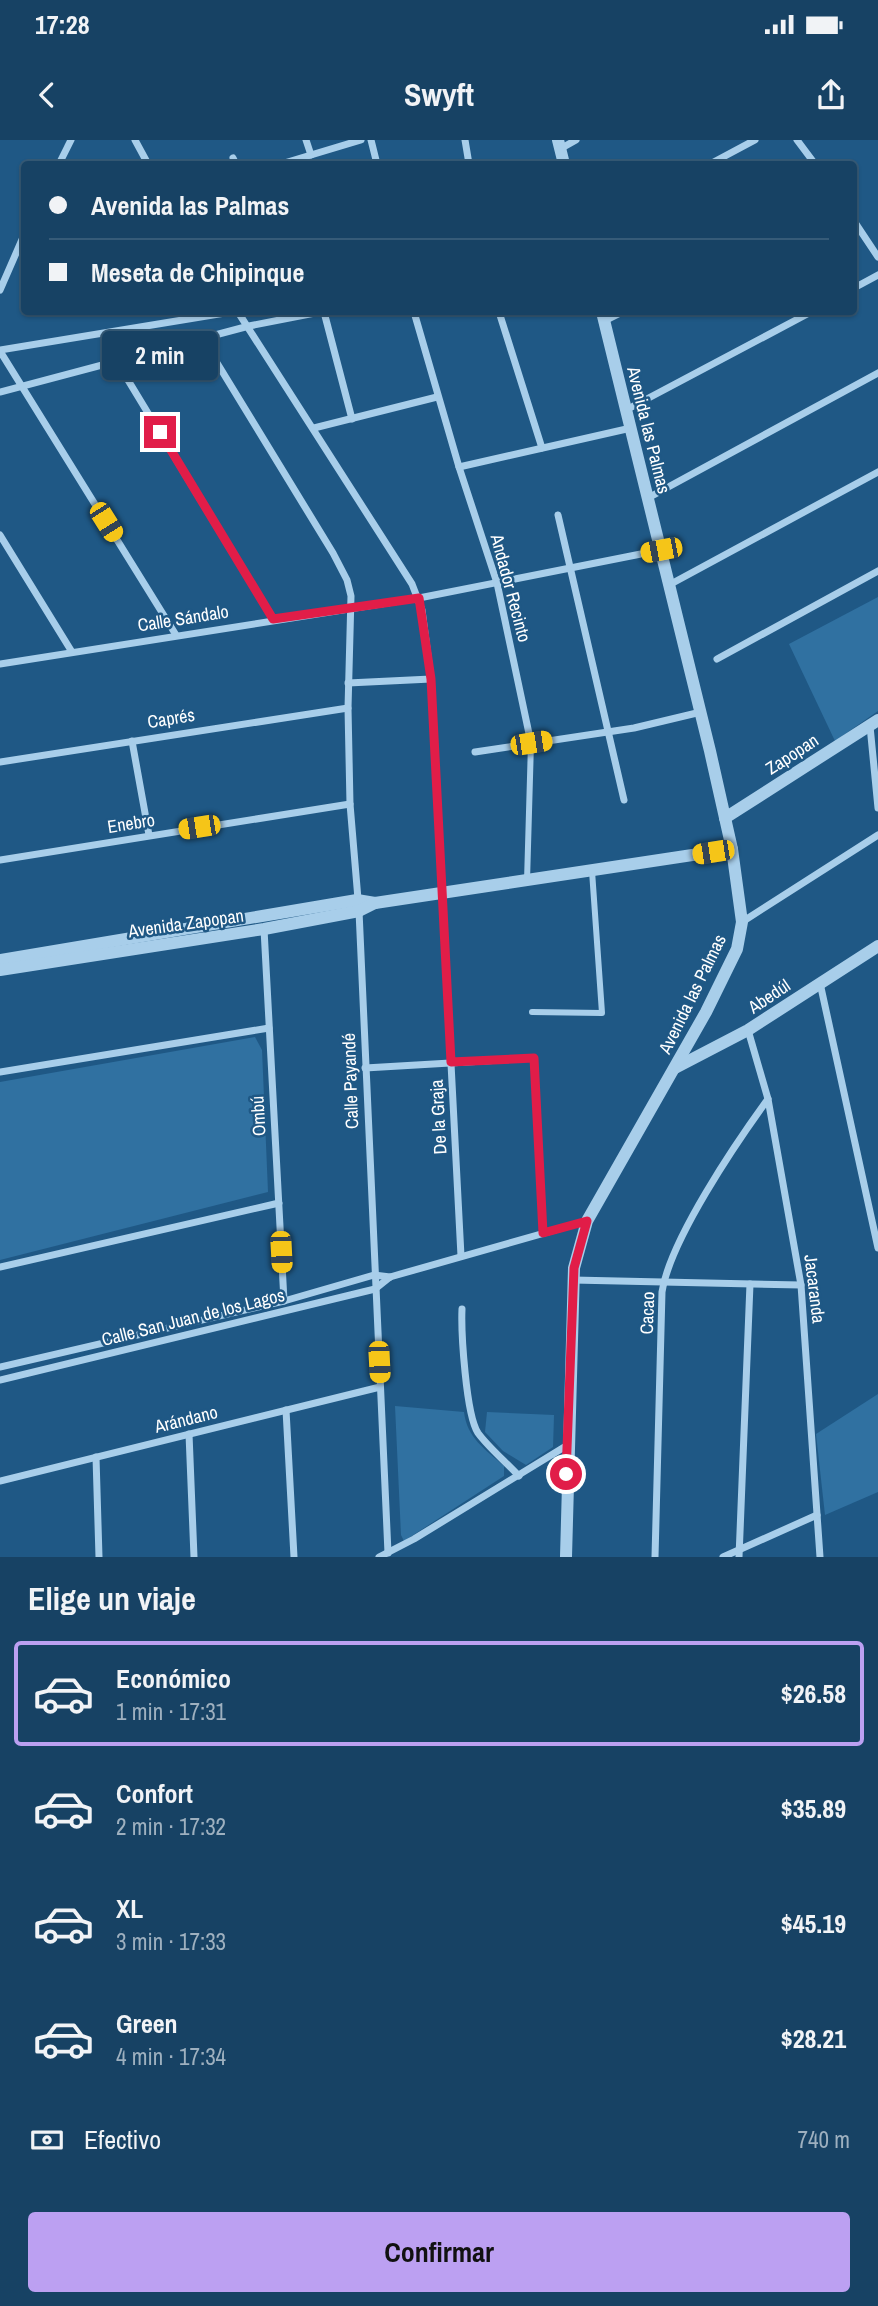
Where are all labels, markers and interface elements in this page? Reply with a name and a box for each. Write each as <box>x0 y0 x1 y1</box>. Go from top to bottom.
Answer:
text: 17:28 <box>35 7 90 42</box>
text: Swyft <box>404 73 474 116</box>
icon: back <box>28 76 66 114</box>
icon: share <box>812 76 850 114</box>
text: Avenida las Palmas <box>91 188 289 223</box>
text: Meseta de Chipinque <box>91 255 304 290</box>
callout: 2 min <box>102 330 218 380</box>
text: 2 min <box>135 340 185 371</box>
street label: Avenida las Palmas <box>621 363 677 496</box>
route end <box>144 416 176 448</box>
car <box>86 499 127 545</box>
street label: Andador Recinto <box>484 530 537 645</box>
car <box>639 536 684 564</box>
street label: Calle Sándalo <box>136 598 230 638</box>
street label: Caprés <box>146 702 196 734</box>
street label: Zapopan <box>761 728 823 780</box>
car <box>509 729 554 757</box>
street label: Enebro <box>106 807 156 839</box>
car <box>177 813 222 841</box>
car <box>691 838 736 866</box>
street label: Avenida Zapopan <box>126 903 245 944</box>
street label: Avenida las Palmas <box>652 930 732 1059</box>
street label: Abedúl <box>742 973 795 1020</box>
street label: Calle Payandé <box>336 1033 364 1129</box>
street label: De la Graja <box>424 1079 452 1155</box>
street label: Ombú <box>244 1095 272 1137</box>
car <box>270 1230 293 1274</box>
street label: Jacaranda <box>798 1253 832 1325</box>
street label: Calle San Juan de los Lagos <box>99 1282 287 1352</box>
street label: Cacao <box>634 1291 660 1335</box>
car <box>368 1340 391 1384</box>
street label: Arándano <box>151 1399 220 1439</box>
route start <box>550 1458 582 1490</box>
text: Elige un viaje <box>28 1577 196 1620</box>
text: Económico <box>116 1661 231 1696</box>
icon: car <box>32 1662 95 1725</box>
text: $26.58 <box>781 1676 846 1711</box>
text: 1 min · 17:31 <box>116 1696 226 1727</box>
text: Confort <box>116 1776 193 1811</box>
icon: car <box>32 1777 95 1840</box>
text: $35.89 <box>781 1791 846 1826</box>
text: 2 min · 17:32 <box>116 1811 226 1842</box>
text: XL <box>116 1891 143 1926</box>
icon: car <box>32 1892 95 1955</box>
text: $45.19 <box>781 1906 846 1941</box>
text: 3 min · 17:33 <box>116 1926 226 1957</box>
text: Green <box>116 2006 178 2041</box>
icon: car <box>32 2007 95 2070</box>
text: $28.21 <box>781 2021 846 2056</box>
text: 4 min · 17:34 <box>116 2041 226 2072</box>
icon: cash <box>28 2121 66 2159</box>
text: Efectivo <box>84 2122 161 2157</box>
text: 740 m <box>798 2124 850 2155</box>
button: Confirmar <box>28 2212 850 2292</box>

